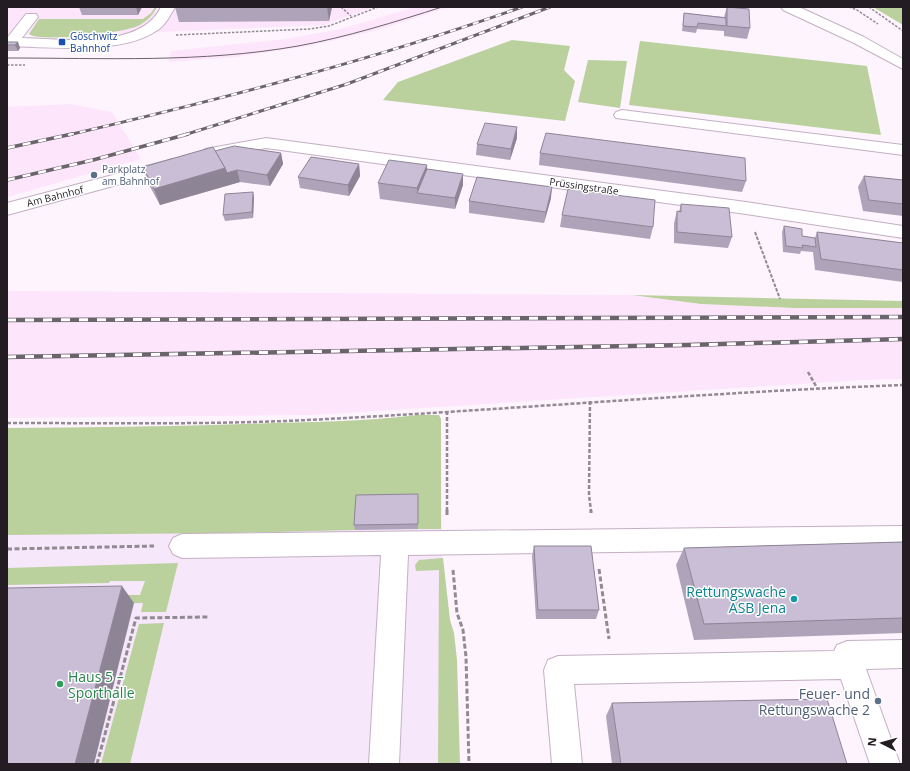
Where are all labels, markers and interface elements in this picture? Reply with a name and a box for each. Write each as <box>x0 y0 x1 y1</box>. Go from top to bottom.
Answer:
place label: Göschwitz Bahnhof <box>70 29 118 55</box>
marker: Göschwitz Bahnhof <box>57 37 67 47</box>
place label: Parkplatz am Bahnhof <box>102 162 160 188</box>
marker: Parkplatz am Bahnhof <box>89 170 99 180</box>
street label: Prüssingstraße <box>549 174 620 198</box>
street label: Am Bahnhof <box>25 182 85 210</box>
place label: Rettungswache ASB Jena <box>686 582 786 617</box>
marker: Rettungswache ASB Jena <box>789 594 799 604</box>
place label: Haus 5 – Sporthalle <box>68 667 135 702</box>
marker: Haus 5 – Sporthalle <box>55 679 65 689</box>
place label: Feuer- und Rettungswache 2 <box>759 684 870 719</box>
marker: Feuer- und Rettungswache 2 <box>873 696 883 706</box>
north arrow <box>862 723 902 763</box>
text: N <box>864 737 879 747</box>

